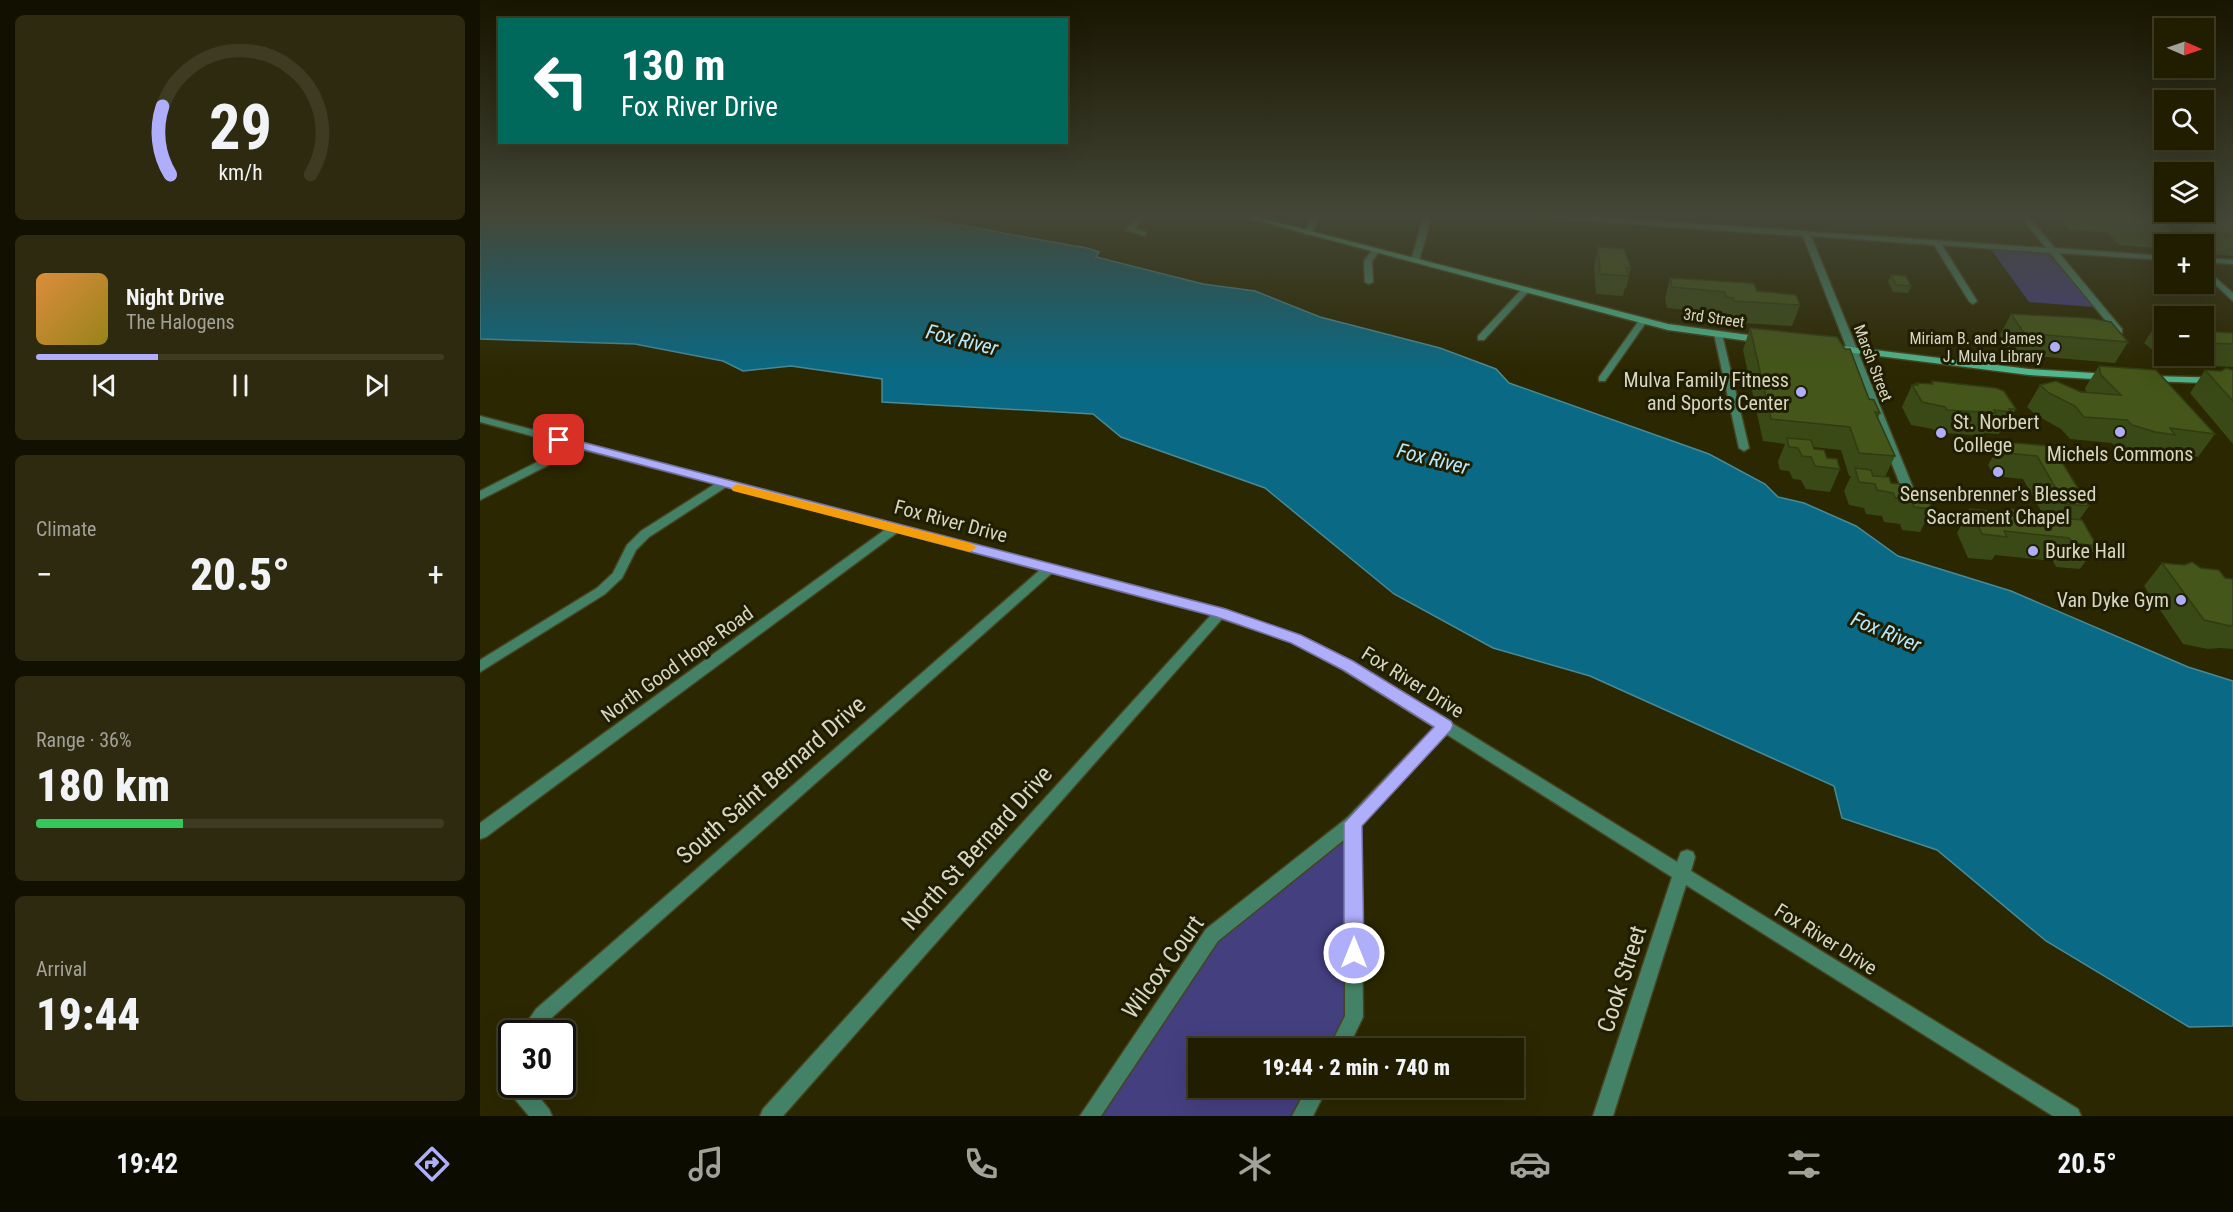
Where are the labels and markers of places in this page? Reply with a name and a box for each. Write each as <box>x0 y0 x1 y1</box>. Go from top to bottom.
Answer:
place label: Miriam B. and James J. Mulva Library <box>1909 329 2043 366</box>
marker: Miriam B. and James J. Mulva Library <box>2048 340 2062 354</box>
place label: Mulva Family Fitness and Sports Center <box>1624 368 1789 415</box>
marker: Mulva Family Fitness and Sports Center <box>1794 385 1808 399</box>
place label: St. Norbert College <box>1953 410 2039 457</box>
pin <box>533 414 584 465</box>
marker: Michels Commons <box>2113 425 2127 439</box>
marker: St. Norbert College <box>1934 426 1948 440</box>
place label: Michels Commons <box>2047 442 2193 466</box>
marker: Sensenbrenner's Blessed Sacrament Chapel <box>1991 465 2005 479</box>
place label: Sensenbrenner's Blessed Sacrament Chapel <box>1900 482 2096 529</box>
place label: Burke Hall <box>2045 539 2126 563</box>
marker: Burke Hall <box>2026 544 2040 558</box>
place label: Van Dyke Gym <box>2057 588 2169 612</box>
marker: Van Dyke Gym <box>2174 593 2188 607</box>

